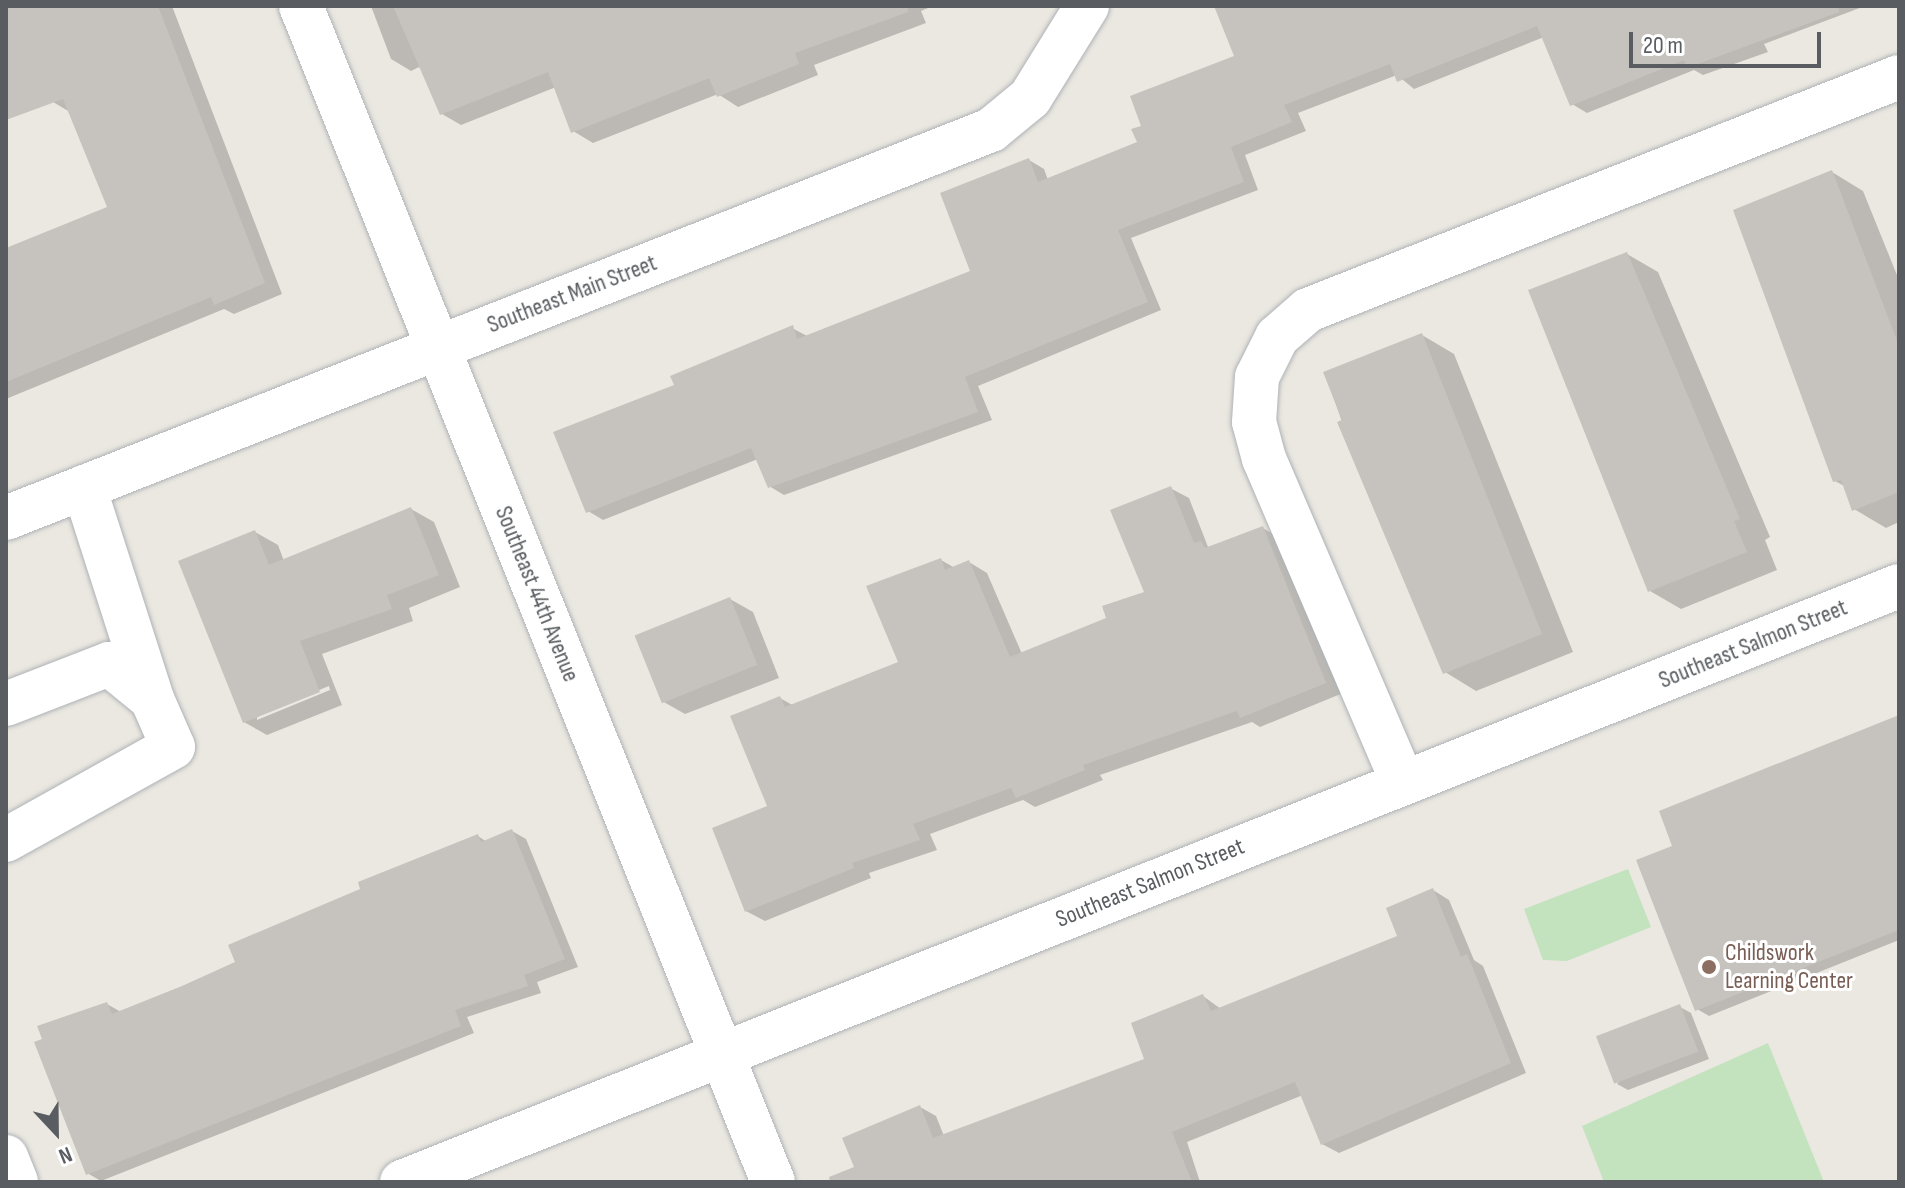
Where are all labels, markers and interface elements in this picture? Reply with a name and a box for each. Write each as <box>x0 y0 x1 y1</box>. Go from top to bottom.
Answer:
scale bar <box>1633 16 1825 66</box>
text: 20 m <box>1643 31 1683 60</box>
street label: Southeast Main Street <box>483 248 661 340</box>
street label: Southeast 44th Avenue <box>489 502 585 686</box>
street label: Southeast Salmon Street <box>1655 593 1851 695</box>
street label: Southeast Salmon Street <box>1052 832 1248 934</box>
place label: Childswork Learning Center <box>1725 939 1853 995</box>
marker: Childswork Learning Center <box>1700 958 1718 976</box>
north arrow <box>16 1092 96 1172</box>
text: N <box>55 1140 76 1169</box>

